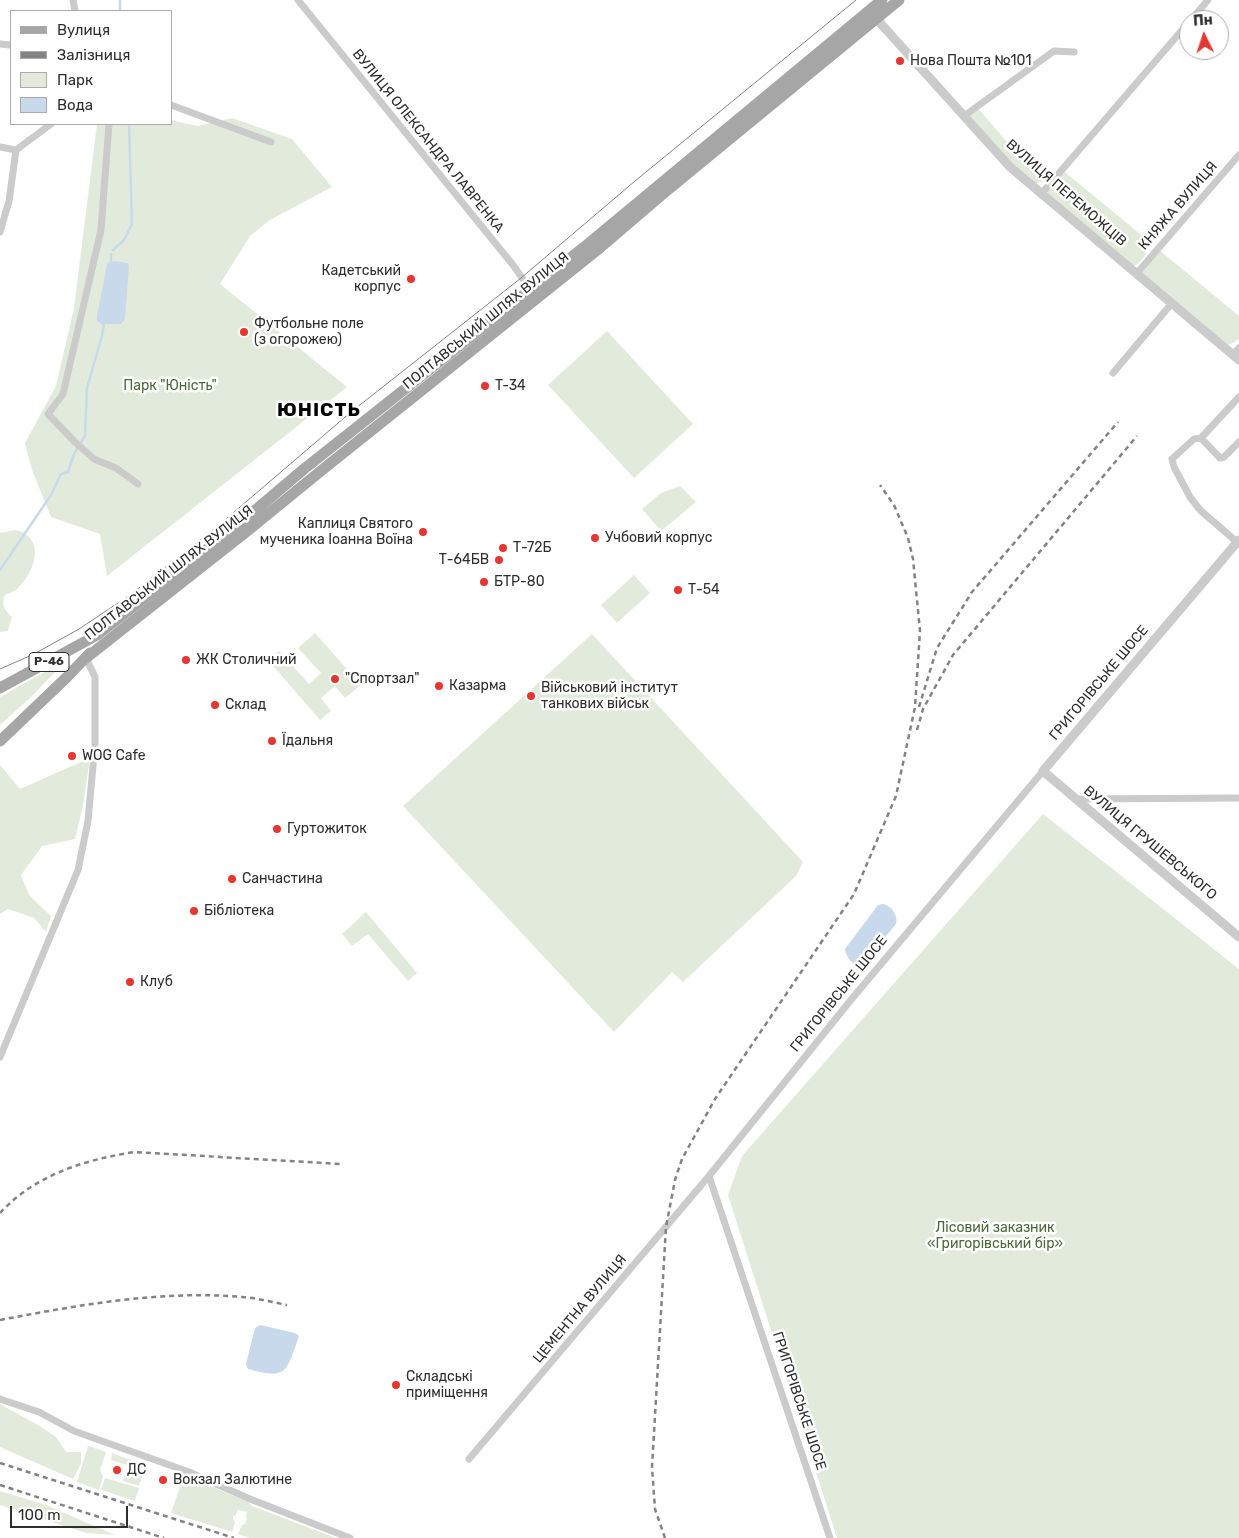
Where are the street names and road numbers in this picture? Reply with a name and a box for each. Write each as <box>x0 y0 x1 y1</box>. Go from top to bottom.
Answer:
street label: ВУЛИЦЯ ОЛЕКСАНДРА ЛАВРЕНКА <box>349 46 507 236</box>
street label: ВУЛИЦЯ ПЕРЕМОЖЦІВ <box>1002 136 1130 250</box>
street label: КНЯЖА ВУЛИЦЯ <box>1135 158 1221 254</box>
street label: ПОЛТАВСЬКИЙ ШЛЯХ ВУЛИЦЯ <box>400 249 572 393</box>
street label: ПОЛТАВСЬКИЙ ШЛЯХ ВУЛИЦЯ <box>82 502 256 644</box>
street label: ГРИГОРІВСЬКЕ ШОСЕ <box>1046 622 1152 744</box>
road number: Р-46 <box>29 652 69 672</box>
street label: ВУЛИЦЯ ГРУШЕВСЬКОГО <box>1080 782 1220 904</box>
street label: ГРИГОРІВСЬКЕ ШОСЕ <box>787 932 891 1056</box>
street label: ЦЕМЕНТНА ВУЛИЦЯ <box>530 1251 630 1367</box>
street label: ГРИГОРІВСЬКЕ ШОСЕ <box>769 1330 829 1472</box>

